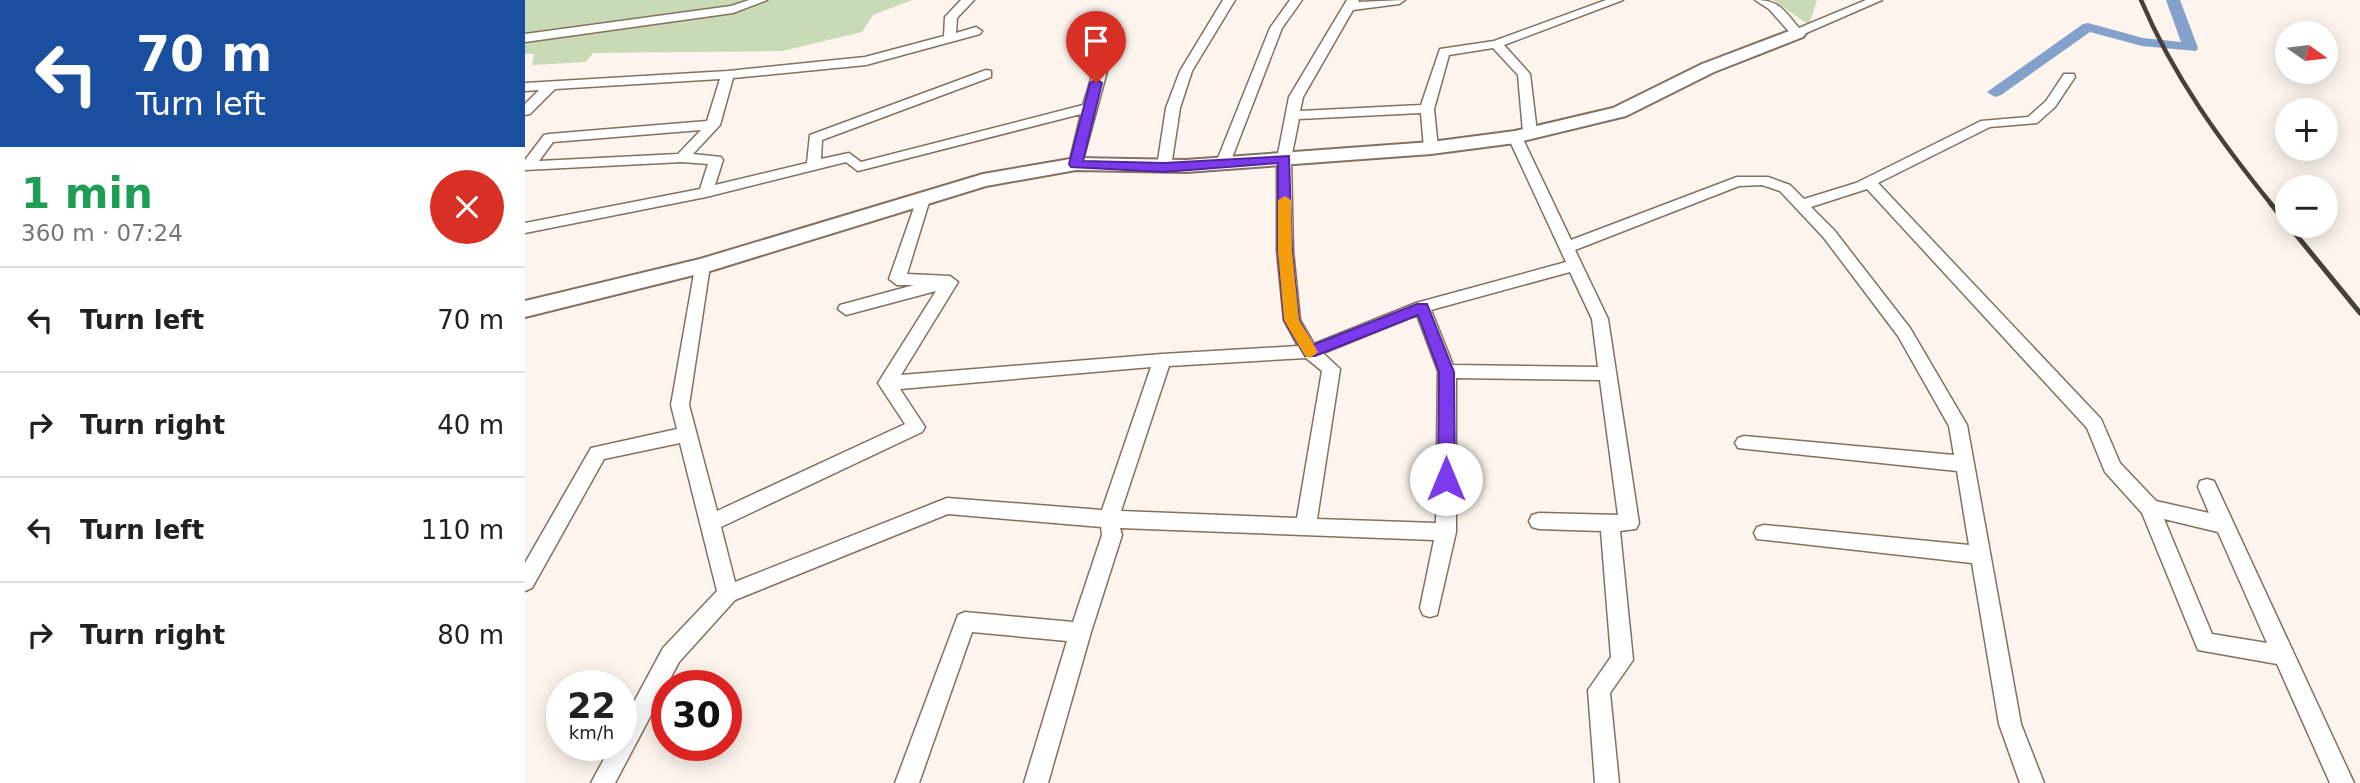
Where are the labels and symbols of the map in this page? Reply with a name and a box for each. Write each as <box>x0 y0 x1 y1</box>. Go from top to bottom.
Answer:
pin <box>1066 11 1126 83</box>
north arrow <box>2275 21 2338 84</box>
position arrow <box>1409 442 1483 516</box>
speed limit sign: 30 <box>651 670 742 761</box>

